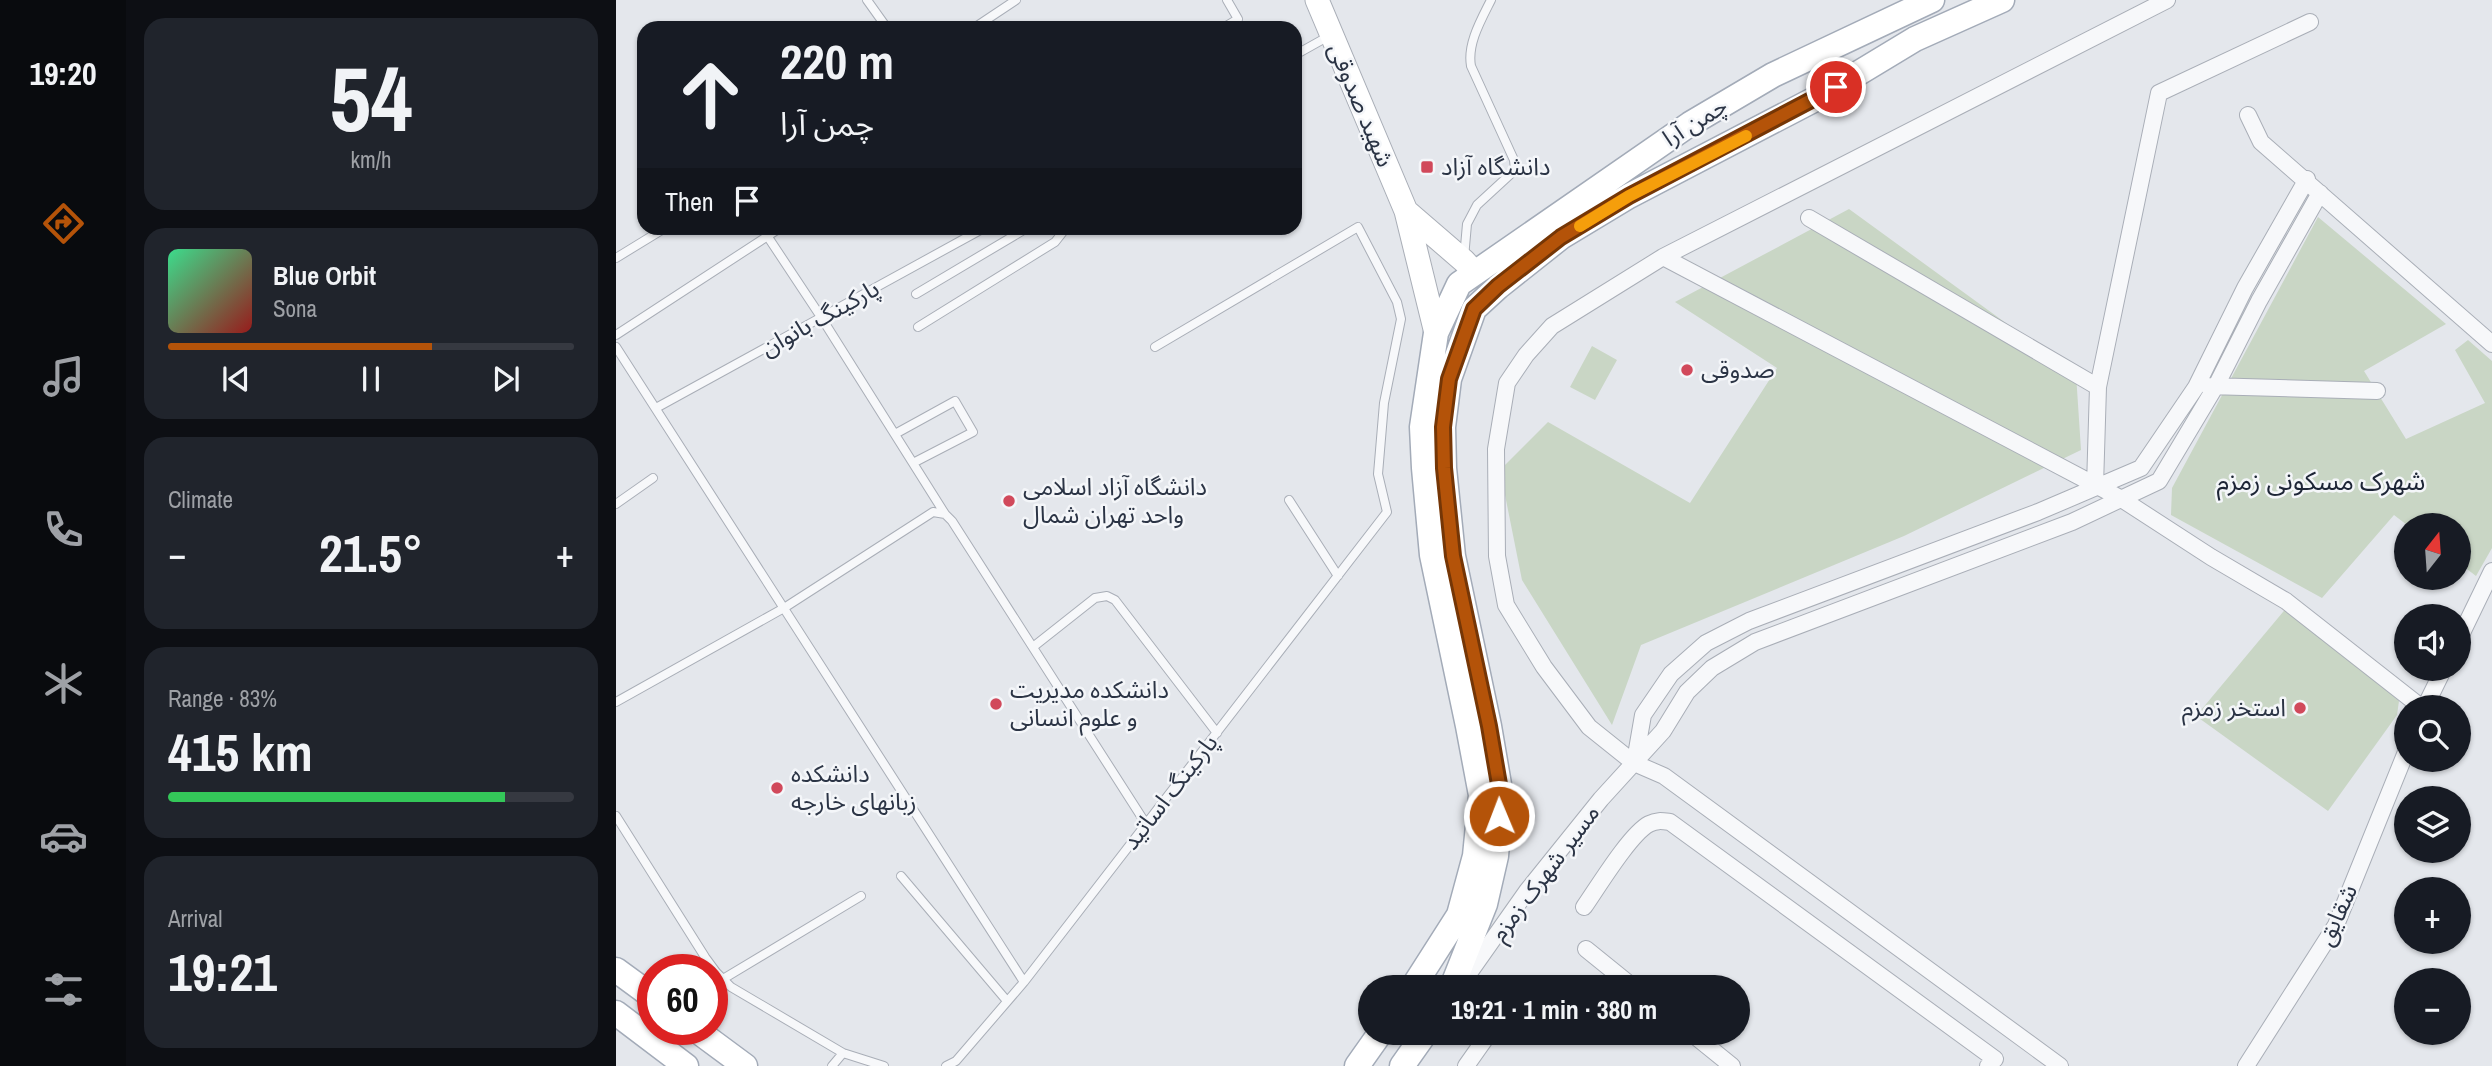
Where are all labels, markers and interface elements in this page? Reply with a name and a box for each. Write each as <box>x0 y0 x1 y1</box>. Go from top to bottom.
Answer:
text: 220 m <box>780 28 894 94</box>
text: 54 <box>330 37 413 159</box>
street label: شهید صدوقی <box>1321 38 1402 171</box>
icon: ahead <box>665 49 756 140</box>
text: 19:20 <box>29 52 97 95</box>
pin <box>1806 57 1866 117</box>
icon: arrive <box>1817 68 1855 106</box>
street label: چمن آرا <box>1656 89 1733 153</box>
text: چمن آرا <box>780 102 874 145</box>
text: km/h <box>351 144 391 175</box>
place label: دانشگاه آزاد <box>1441 150 1550 182</box>
marker: دانشگاه آزاد <box>1419 159 1435 175</box>
icon: arrive <box>728 182 766 220</box>
text: Then <box>665 184 714 219</box>
icon: directions <box>39 199 88 248</box>
text: Blue Orbit <box>273 258 376 293</box>
street label: پارکینگ بانوان <box>754 271 885 363</box>
text: Sona <box>273 293 317 324</box>
icon: music <box>39 352 88 401</box>
place label: صدوقی <box>1701 353 1775 385</box>
icon: previous <box>217 360 255 398</box>
icon: pause <box>352 360 390 398</box>
icon: next <box>487 360 525 398</box>
marker: صدوقی <box>1679 362 1695 378</box>
district label: شهرک مسکونی زمزم <box>2217 463 2425 501</box>
place label: دانشگاه آزاد اسلامی واحد تهران شمال <box>1023 470 1207 530</box>
text: Climate <box>168 484 233 515</box>
marker: دانشگاه آزاد اسلامی واحد تهران شمال <box>1001 493 1017 509</box>
icon: phone <box>39 505 88 554</box>
north arrow <box>2394 513 2471 590</box>
map controls <box>2394 513 2471 1045</box>
text: 21.5° <box>319 518 423 588</box>
text: − <box>168 528 186 579</box>
text: + <box>556 528 574 579</box>
button: sound <box>2394 604 2471 681</box>
icon: climate <box>39 659 88 708</box>
place label: دانشکده مدیریت و علوم انسانی <box>1010 673 1169 736</box>
text: Range · 83% <box>168 683 277 714</box>
place label: استخر زمزم <box>2182 691 2286 726</box>
button: search <box>2394 695 2471 772</box>
marker: دانشکده مدیریت و علوم انسانی <box>988 696 1004 712</box>
marker: استخر زمزم <box>2292 700 2308 716</box>
text: 415 km <box>168 717 313 787</box>
street label: پارکینگ اساتید <box>1114 727 1225 856</box>
place label: دانشکده زبانهای خارجه <box>791 757 917 817</box>
position arrow <box>1462 779 1536 853</box>
marker: دانشکده زبانهای خارجه <box>769 780 785 796</box>
button: layers <box>2394 786 2471 863</box>
street label: مسیر شهرک زمزم <box>1482 797 1609 949</box>
icon: car <box>39 812 88 861</box>
button: + <box>2394 877 2471 954</box>
street label: شقایق <box>2308 879 2364 950</box>
text: Arrival <box>168 903 223 934</box>
text: 19:21 <box>168 937 277 1007</box>
speed limit sign: 60 <box>637 954 728 1045</box>
icon: filters <box>39 965 88 1014</box>
button: − <box>2394 968 2471 1045</box>
text: 19:21 · 1 min · 380 m <box>1451 992 1657 1027</box>

